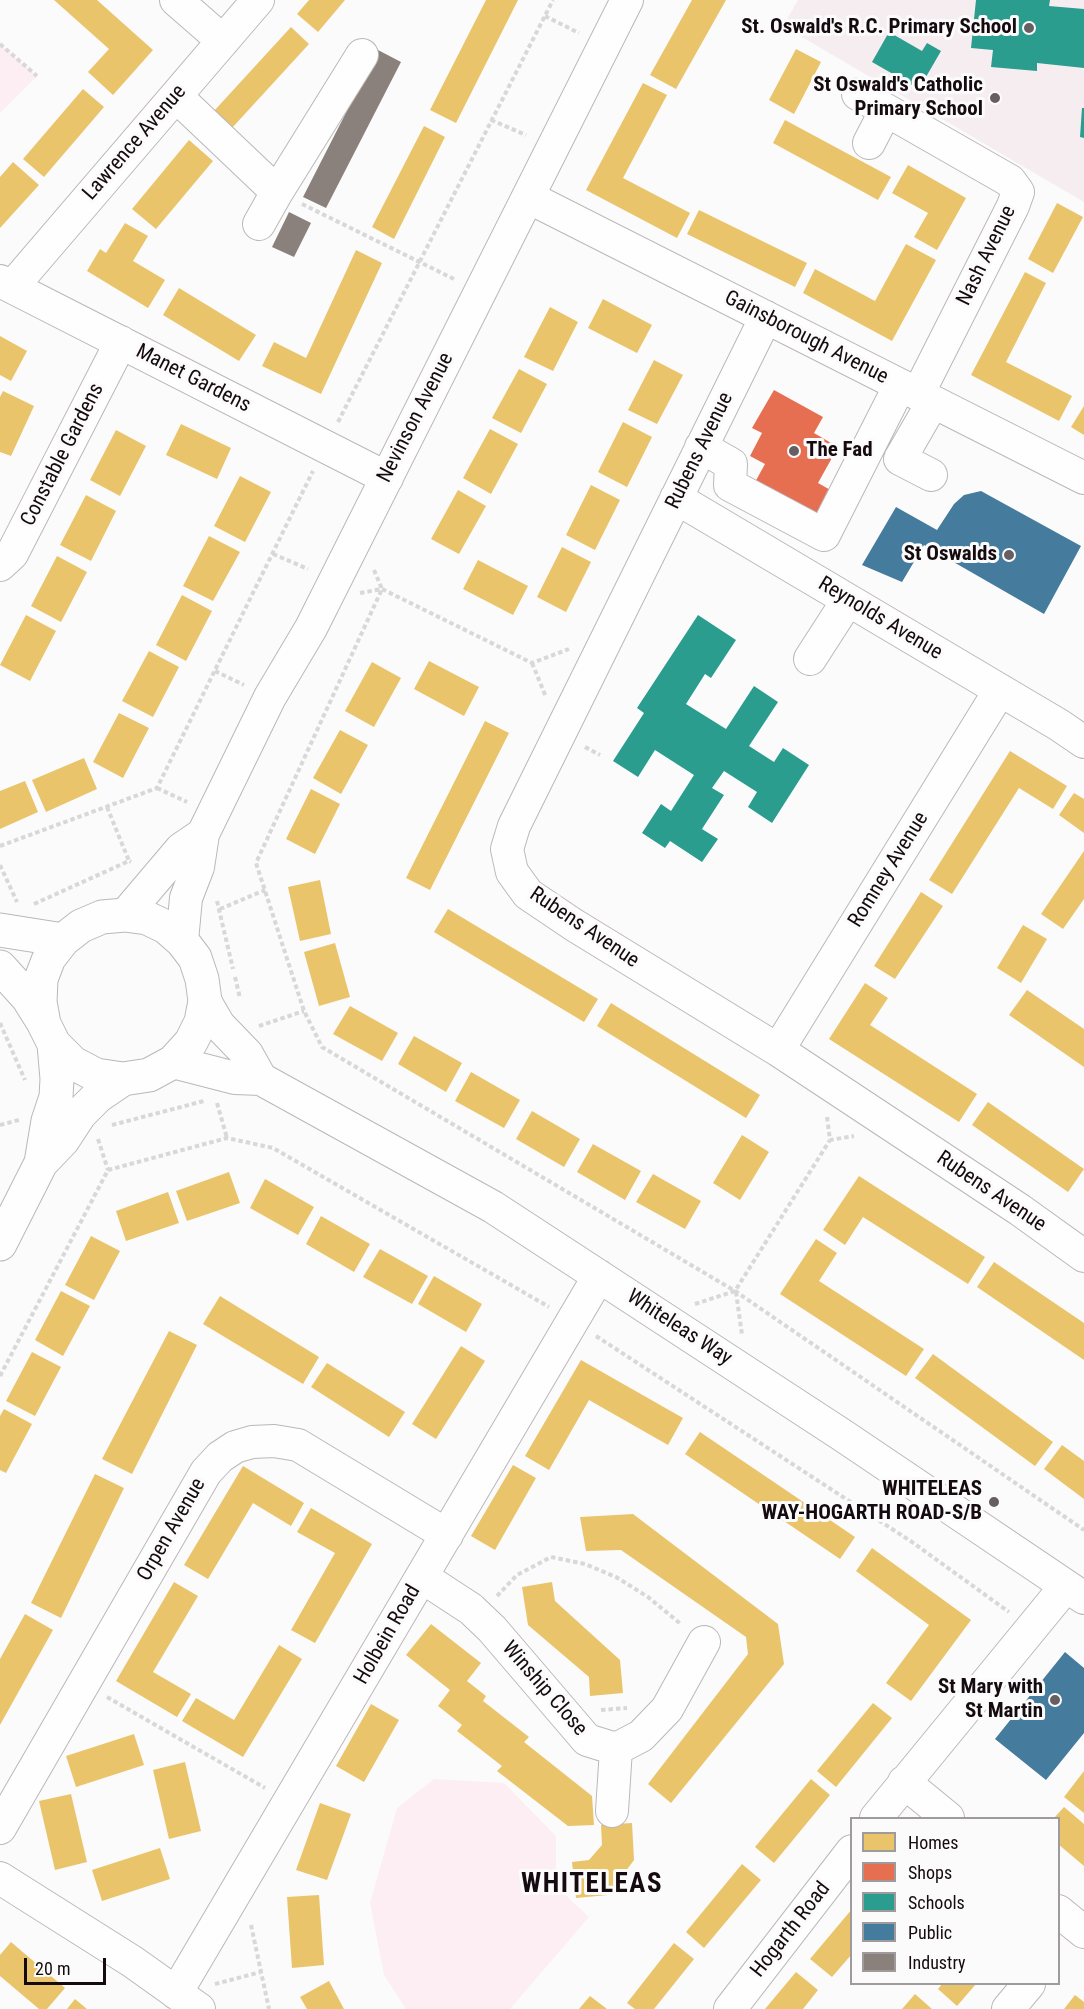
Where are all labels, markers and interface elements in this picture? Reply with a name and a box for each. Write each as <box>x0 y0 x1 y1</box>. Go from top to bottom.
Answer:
place label: St. Oswald's R.C. Primary School <box>741 15 1017 41</box>
marker: St. Oswald's R.C. Primary School <box>1022 21 1036 35</box>
place label: St Oswald's Catholic Primary School <box>813 73 983 123</box>
street label: Lawrence Avenue <box>78 80 192 206</box>
marker: St Oswald's Catholic Primary School <box>988 91 1002 105</box>
street label: Nash Avenue <box>952 202 1022 310</box>
street label: Gainsborough Avenue <box>720 286 892 390</box>
street label: Manet Gardens <box>131 339 255 419</box>
street label: Nevinson Avenue <box>372 349 460 487</box>
street label: Constable Gardens <box>16 379 110 531</box>
street label: Rubens Avenue <box>661 389 739 513</box>
place label: The Fad <box>806 438 873 464</box>
marker: The Fad <box>787 444 801 458</box>
place label: St Oswalds <box>904 542 997 568</box>
marker: St Oswalds <box>1002 548 1016 562</box>
street label: Reynolds Avenue <box>813 572 947 666</box>
street label: Romney Avenue <box>843 808 935 932</box>
street label: Rubens Avenue <box>525 882 643 974</box>
street label: Rubens Avenue <box>932 1146 1050 1238</box>
street label: Whiteleas Way <box>622 1285 736 1371</box>
street label: Orpen Avenue <box>132 1474 212 1586</box>
place label: WHITELEAS WAY-HOGARTH ROAD-S/B <box>761 1477 982 1527</box>
marker: WHITELEAS WAY-HOGARTH ROAD-S/B <box>987 1495 1001 1509</box>
street label: Holbein Road <box>349 1581 427 1689</box>
street label: Winship Close <box>496 1636 592 1742</box>
place label: St Mary with St Martin <box>938 1675 1043 1725</box>
marker: St Mary with St Martin <box>1048 1693 1062 1707</box>
legend <box>850 1817 1060 1985</box>
text: Homes <box>908 1832 958 1853</box>
text: Shops <box>908 1862 952 1883</box>
district label: WHITELEAS <box>521 1869 663 1901</box>
street label: Hogarth Road <box>746 1877 836 1983</box>
text: Schools <box>908 1892 965 1913</box>
text: Public <box>908 1922 952 1943</box>
scale bar <box>27 1946 110 1984</box>
text: Industry <box>908 1952 966 1973</box>
text: 20 m <box>35 1958 70 1979</box>

